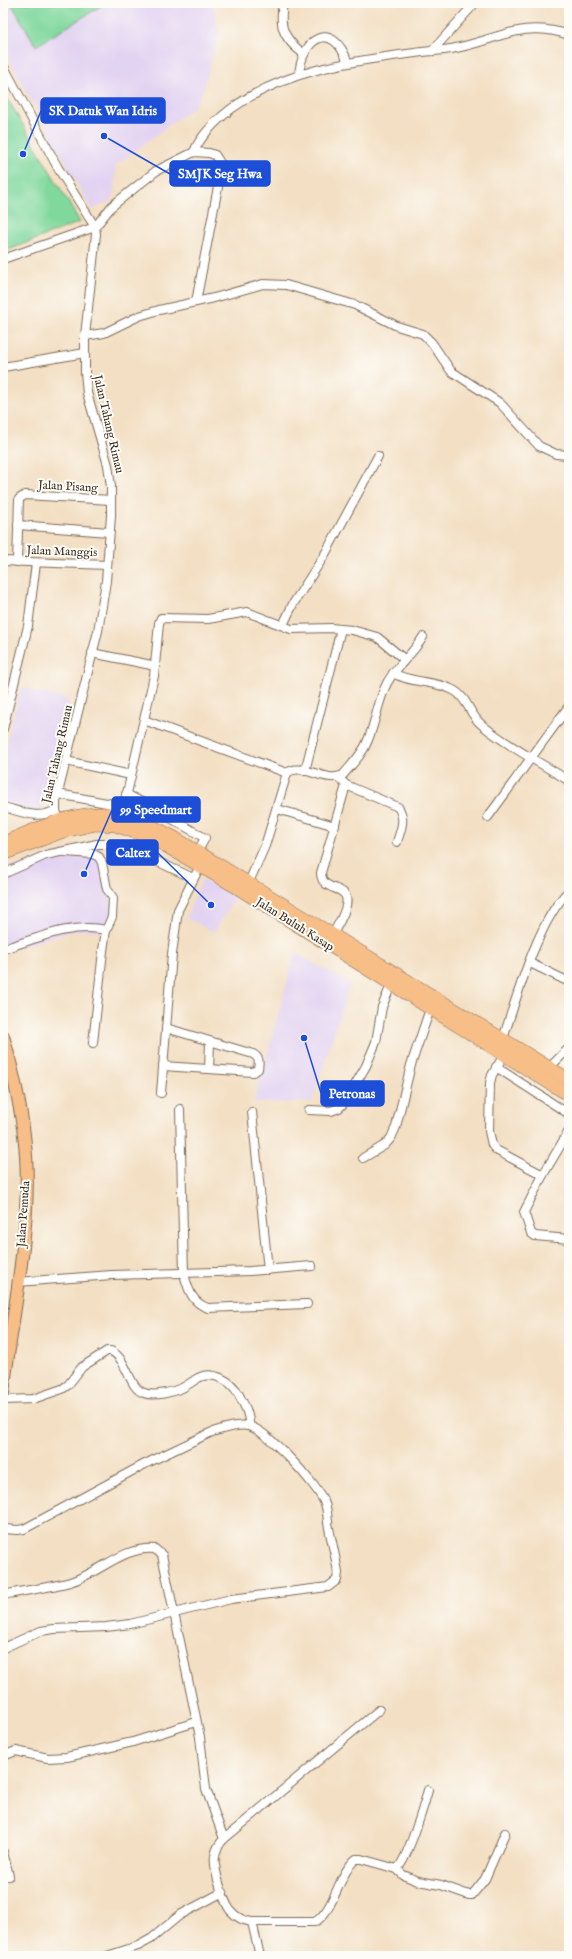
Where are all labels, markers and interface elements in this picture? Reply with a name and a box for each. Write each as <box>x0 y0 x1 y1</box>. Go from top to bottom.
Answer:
callout: SK Datuk Wan Idris <box>41 98 165 123</box>
text: SK Datuk Wan Idris <box>49 103 158 120</box>
callout: SMJK Seg Hwa <box>170 161 270 186</box>
text: SMJK Seg Hwa <box>178 166 262 183</box>
street label: Jalan Tahang Rimau <box>88 372 127 475</box>
street label: Jalan Pisang <box>36 477 99 497</box>
street label: Jalan Manggis <box>24 543 98 561</box>
street label: Jalan Tahang Rimau <box>38 704 77 807</box>
callout: 99 Speedmart <box>112 797 200 822</box>
text: 99 Speedmart <box>119 802 192 819</box>
callout: Caltex <box>107 840 158 865</box>
text: Caltex <box>115 845 151 862</box>
street label: Jalan Buluh Kasap <box>251 893 337 956</box>
callout: Petronas <box>321 1081 384 1106</box>
text: Petronas <box>329 1086 376 1103</box>
street label: Jalan Pemuda <box>14 1180 34 1250</box>

